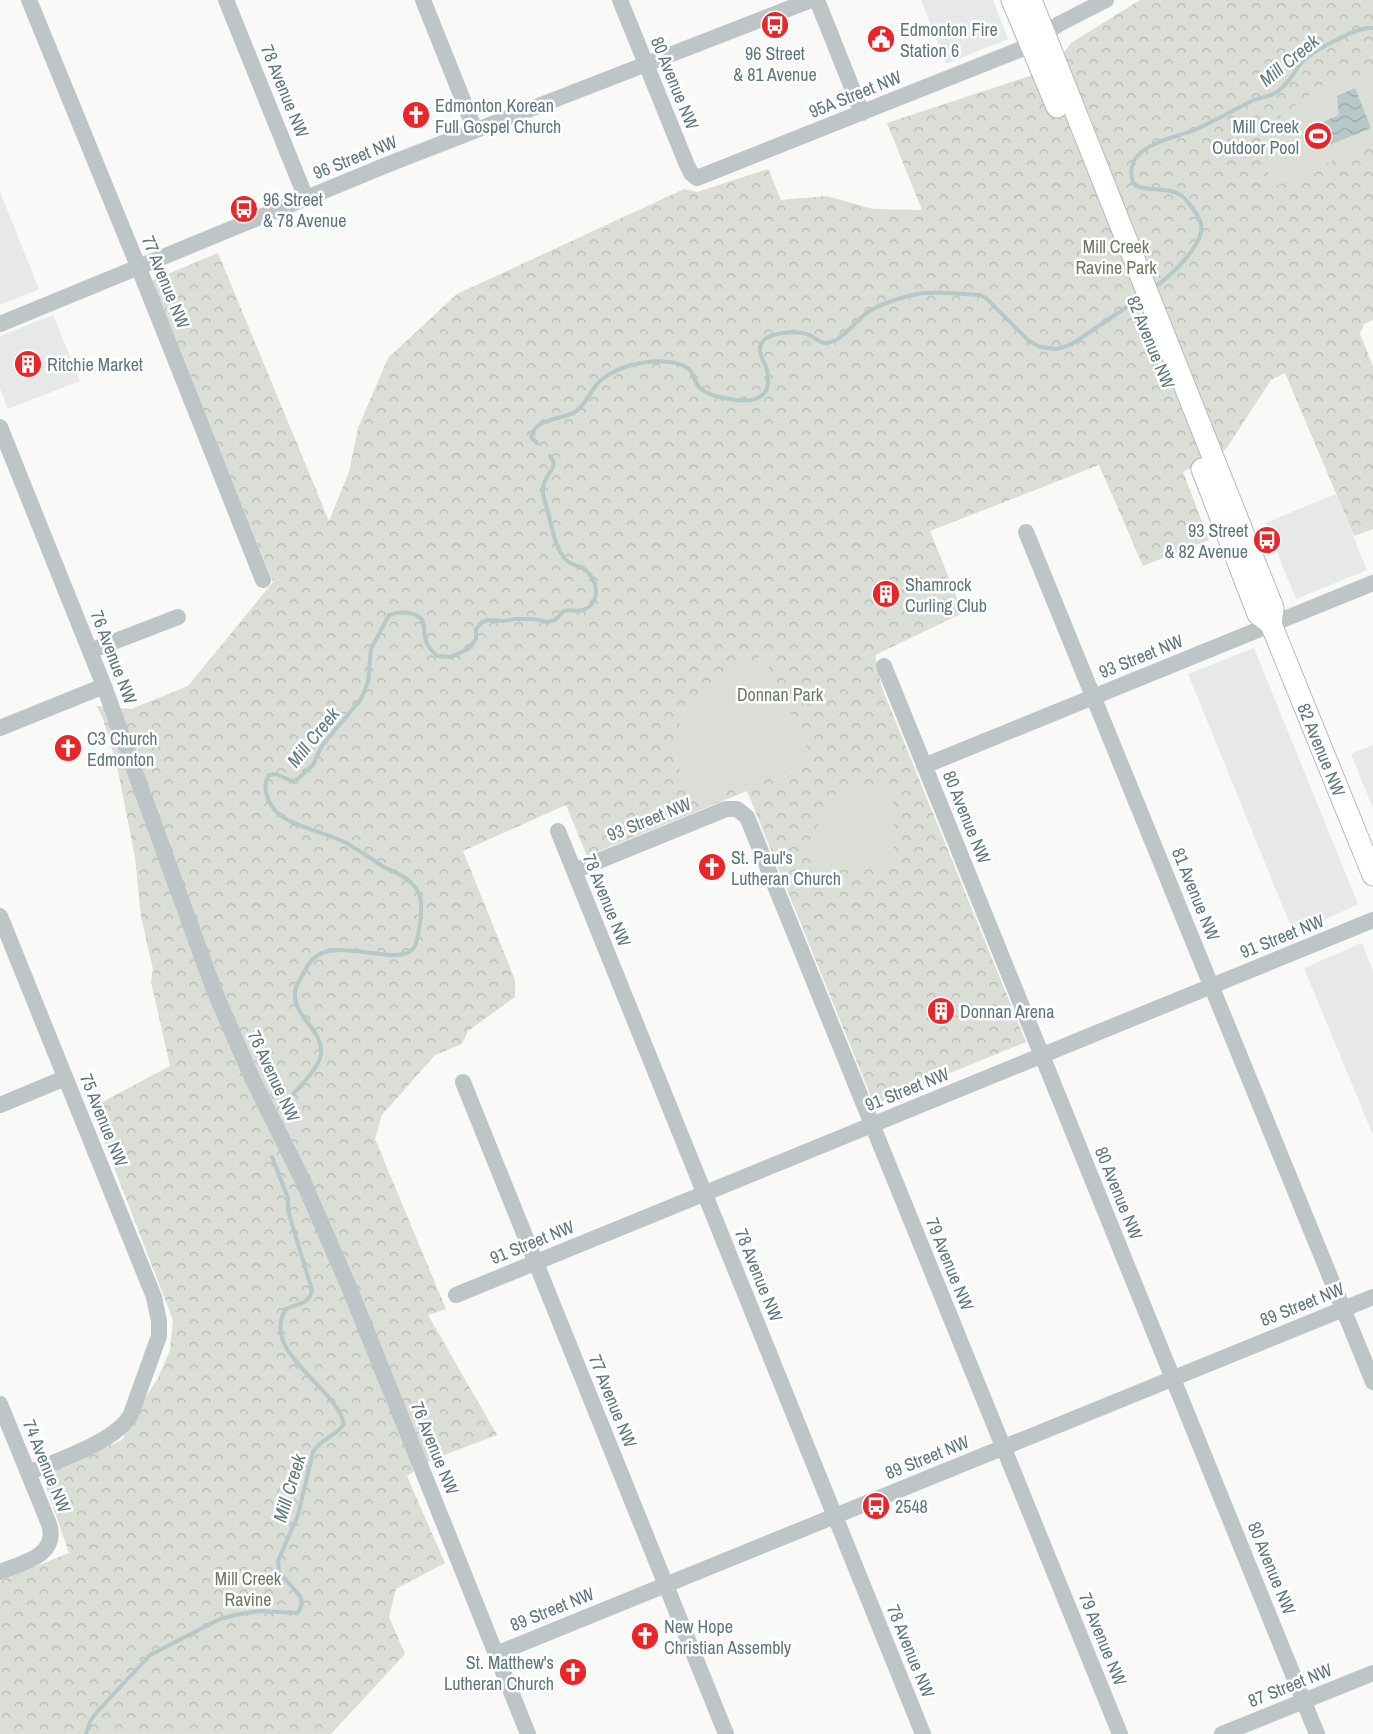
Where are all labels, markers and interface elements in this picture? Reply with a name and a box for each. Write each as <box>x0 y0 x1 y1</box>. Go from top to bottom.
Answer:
bus stop icon: 96 Street & 81 Avenue <box>760 10 790 40</box>
place label: Edmonton Fire Station 6 <box>900 17 998 63</box>
public building icon: Edmonton Fire Station 6 <box>866 24 896 54</box>
water label: Mill Creek <box>1254 27 1325 92</box>
street label: 80 Avenue NW <box>645 33 705 133</box>
street label: 78 Avenue NW <box>255 41 315 141</box>
place label: 96 Street & 81 Avenue <box>733 41 817 87</box>
street label: 95A Street NW <box>805 64 905 124</box>
place label: Edmonton Korean Full Gospel Church <box>435 93 561 139</box>
church icon: Edmonton Korean Full Gospel Church <box>401 100 431 130</box>
place label: Mill Creek Outdoor Pool <box>1212 114 1300 160</box>
sports icon: Mill Creek Outdoor Pool <box>1303 121 1333 151</box>
street label: 96 Street NW <box>309 129 401 185</box>
place label: 96 Street & 78 Avenue <box>263 187 346 233</box>
bus stop icon: 96 Street & 78 Avenue <box>229 194 259 224</box>
street label: 77 Avenue NW <box>136 232 196 332</box>
park label: Mill Creek Ravine Park <box>1075 234 1157 280</box>
street label: 82 Avenue NW <box>1121 292 1181 392</box>
building icon: Ritchie Market <box>13 349 43 379</box>
place label: Ritchie Market <box>47 352 143 377</box>
place label: 93 Street & 82 Avenue <box>1165 518 1248 564</box>
bus stop icon: 93 Street & 82 Avenue <box>1252 525 1282 555</box>
place label: Shamrock Curling Club <box>905 572 987 618</box>
building icon: Shamrock Curling Club <box>871 579 901 609</box>
street label: 76 Avenue NW <box>85 607 143 707</box>
street label: 93 Street NW <box>1095 628 1187 684</box>
park label: Donnan Park <box>737 682 824 707</box>
street label: 82 Avenue NW <box>1292 699 1352 800</box>
water label: Mill Creek <box>281 701 346 772</box>
place label: C3 Church Edmonton <box>87 726 158 772</box>
church icon: C3 Church Edmonton <box>53 733 83 763</box>
street label: 80 Avenue NW <box>937 767 997 867</box>
street label: 93 Street NW <box>603 791 695 847</box>
street label: 81 Avenue NW <box>1166 844 1226 944</box>
place label: St. Paul's Lutheran Church <box>731 845 841 891</box>
street label: 78 Avenue NW <box>577 850 637 950</box>
church icon: St. Paul's Lutheran Church <box>697 852 727 882</box>
street label: 91 Street NW <box>1236 908 1328 964</box>
building icon: Donnan Arena <box>926 996 956 1026</box>
place label: Donnan Arena <box>960 999 1054 1024</box>
street label: 76 Avenue NW <box>242 1026 306 1126</box>
street label: 91 Street NW <box>861 1061 953 1117</box>
street label: 75 Avenue NW <box>74 1070 134 1170</box>
street label: 80 Avenue NW <box>1089 1143 1149 1243</box>
street label: 91 Street NW <box>486 1214 578 1270</box>
street label: 79 Avenue NW <box>920 1214 980 1314</box>
street label: 78 Avenue NW <box>729 1225 789 1325</box>
street label: 89 Street NW <box>1256 1276 1348 1332</box>
street label: 77 Avenue NW <box>583 1351 643 1451</box>
street label: 76 Avenue NW <box>405 1398 465 1498</box>
street label: 74 Avenue NW <box>17 1416 77 1516</box>
street label: 89 Street NW <box>881 1429 973 1485</box>
water label: Mill Creek <box>266 1450 312 1525</box>
bus stop icon: 2548 <box>861 1491 891 1521</box>
place label: 2548 <box>895 1494 928 1519</box>
street label: 80 Avenue NW <box>1242 1518 1302 1618</box>
park label: Mill Creek Ravine <box>215 1566 282 1612</box>
street label: 89 Street NW <box>506 1581 598 1637</box>
street label: 79 Avenue NW <box>1073 1589 1133 1689</box>
street label: 78 Avenue NW <box>881 1601 941 1701</box>
place label: New Hope Christian Assembly <box>664 1614 792 1660</box>
church icon: New Hope Christian Assembly <box>630 1621 660 1651</box>
place label: St. Matthew's Lutheran Church <box>444 1650 554 1696</box>
church icon: St. Matthew's Lutheran Church <box>558 1657 588 1687</box>
street label: 87 Street NW <box>1244 1657 1336 1713</box>

